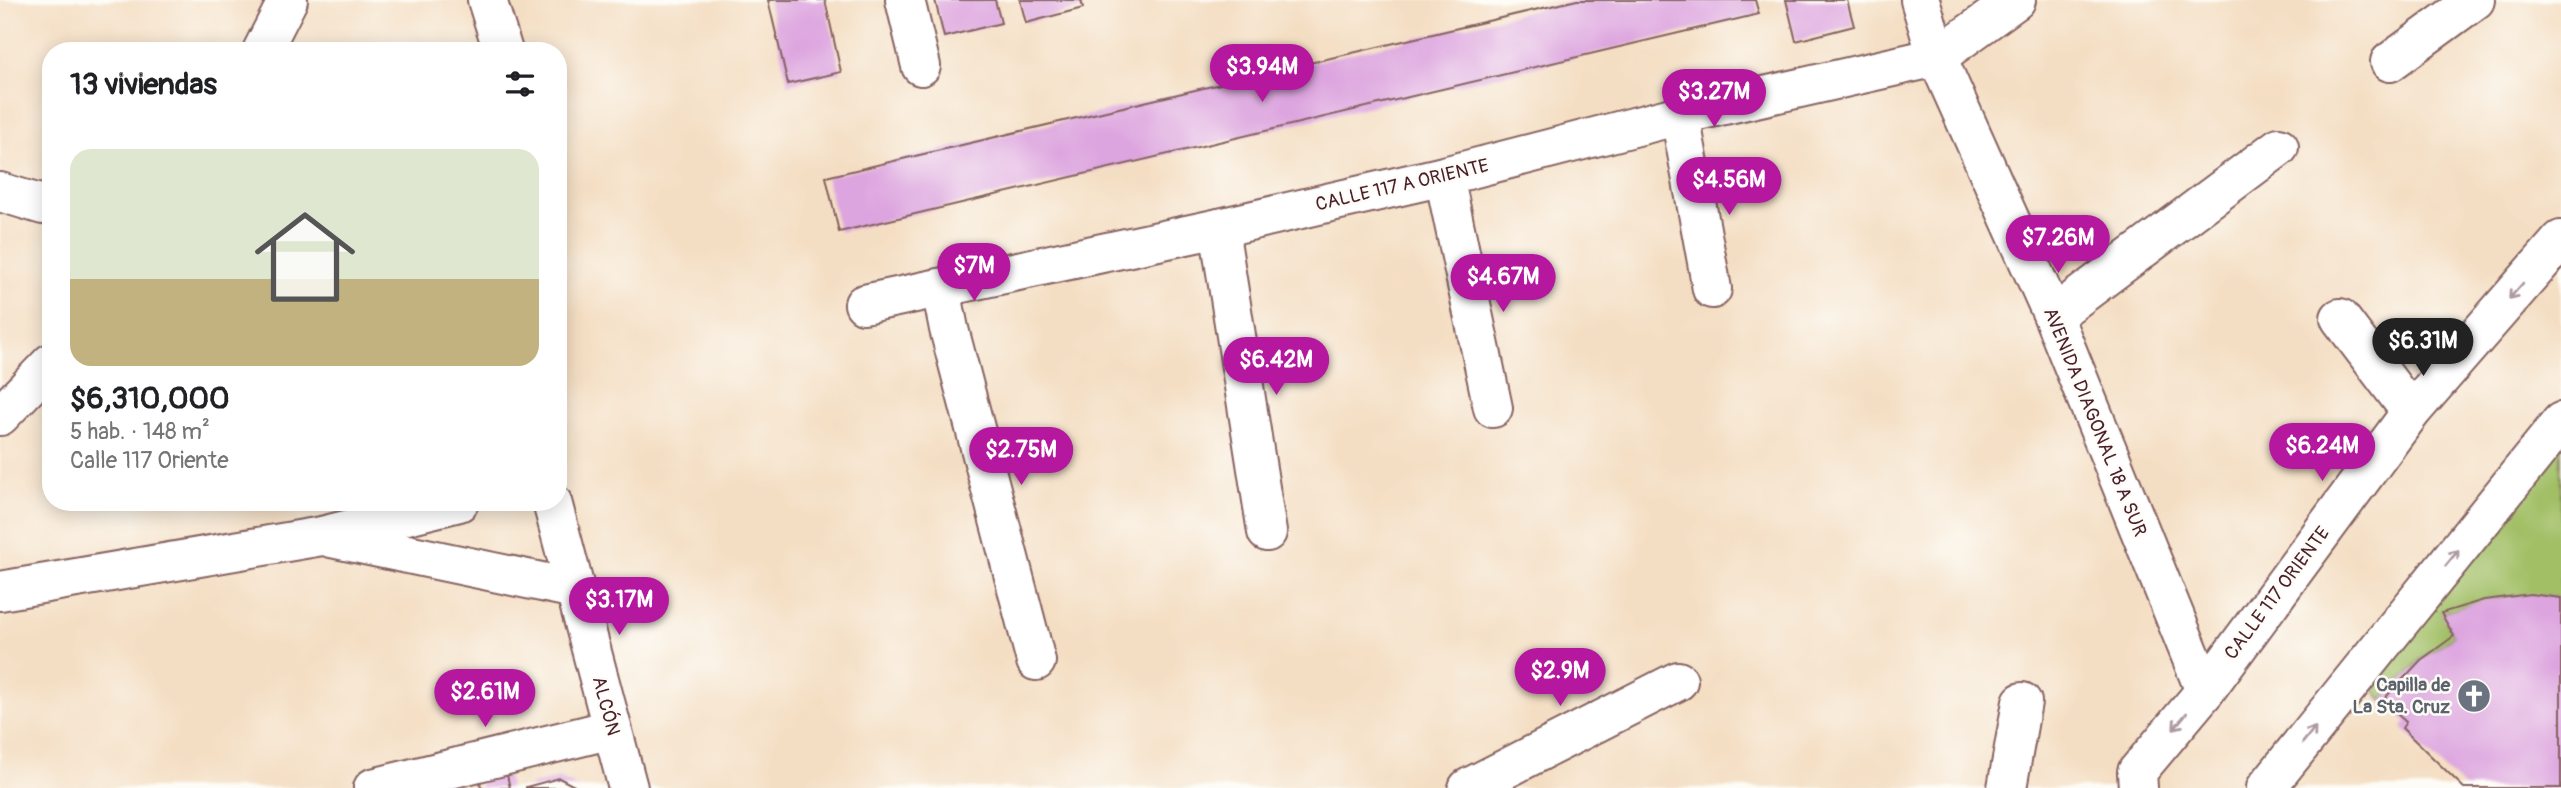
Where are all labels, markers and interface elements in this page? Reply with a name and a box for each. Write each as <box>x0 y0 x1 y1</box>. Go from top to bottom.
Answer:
pin: $3.94M <box>1205 44 1319 104</box>
text: $3.94M <box>1226 52 1298 81</box>
icon: filters <box>501 65 539 103</box>
text: 13 viviendas <box>70 66 217 103</box>
pin: $3.27M <box>1657 69 1771 129</box>
text: $3.27M <box>1678 77 1750 106</box>
street label: CALLE 117 A ORIENTE <box>1313 153 1491 217</box>
pin: $4.56M <box>1672 158 1786 217</box>
text: $4.56M <box>1692 165 1766 194</box>
icon: home <box>242 194 368 320</box>
pin: $7.26M <box>2001 216 2115 275</box>
text: $7.26M <box>2022 223 2094 252</box>
pin: $7M <box>940 244 1008 303</box>
text: $7M <box>953 251 995 280</box>
pin: $4.67M <box>1446 254 1560 314</box>
text: $4.67M <box>1467 262 1539 291</box>
one-way arrow <box>2508 282 2524 300</box>
street label: AVENIDA DIAGONAL 18 A SUR <box>2038 304 2152 540</box>
pin: $6.31M <box>2366 318 2480 378</box>
text: $6.31M <box>2388 326 2458 355</box>
pin: $6.42M <box>1219 338 1333 397</box>
text: $6.42M <box>1239 345 1313 374</box>
text: $6,310,000 <box>70 380 229 417</box>
text: 5 hab. · 148 m² <box>70 417 210 446</box>
pin: $6.24M <box>2265 424 2379 483</box>
pin: $2.75M <box>964 428 1078 487</box>
text: $6.24M <box>2285 431 2359 460</box>
text: $2.75M <box>985 435 1057 464</box>
text: Calle 117 Oriente <box>70 446 229 475</box>
street label: CALLE 117 ORIENTE <box>2219 522 2335 664</box>
one-way arrow <box>2444 549 2459 567</box>
pin: $3.17M <box>562 578 676 637</box>
text: $3.17M <box>585 585 653 614</box>
pin: $2.9M <box>1511 648 1609 708</box>
text: $2.9M <box>1531 656 1589 685</box>
pin: $2.61M <box>428 670 542 729</box>
place label: Capilla de La Sta. Cruz <box>2353 673 2451 719</box>
street label: ALCÓN <box>587 674 625 738</box>
text: $2.61M <box>450 677 520 706</box>
church icon: Capilla de La Sta. Cruz <box>2455 677 2493 715</box>
one-way arrow <box>2172 711 2188 729</box>
one-way arrow <box>2301 726 2317 744</box>

